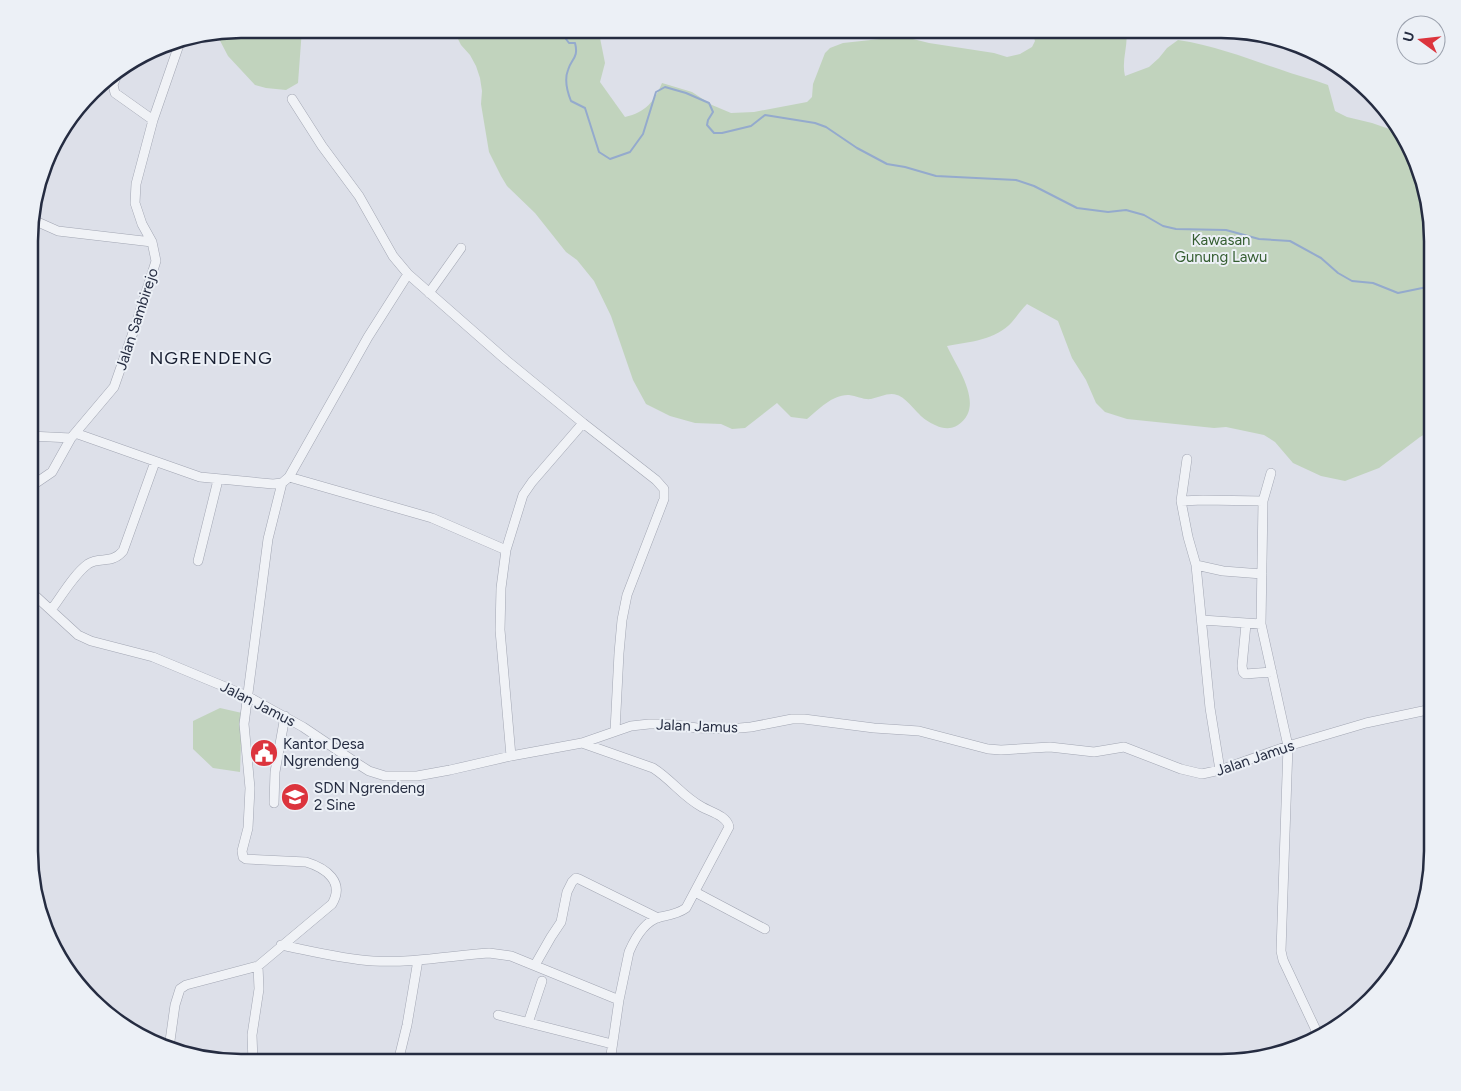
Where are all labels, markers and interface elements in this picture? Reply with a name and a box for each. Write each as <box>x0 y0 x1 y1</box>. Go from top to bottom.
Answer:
north arrow <box>1396 15 1446 65</box>
text: U <box>1399 30 1418 44</box>
park label: Kawasan Gunung Lawu <box>1175 231 1267 266</box>
street label: Jalan Sambirejo <box>112 265 162 372</box>
district label: NGRENDENG <box>149 347 273 369</box>
street label: Jalan Jamus <box>217 677 299 731</box>
street label: Jalan Jamus <box>656 716 738 736</box>
place label: Kantor Desa Ngrendeng <box>283 735 364 770</box>
street label: Jalan Jamus <box>1213 736 1297 780</box>
public building icon: Kantor Desa Ngrendeng <box>249 738 279 768</box>
place label: SDN Ngrendeng 2 Sine <box>314 779 425 814</box>
school or university icon: SDN Ngrendeng 2 Sine <box>280 782 310 812</box>

